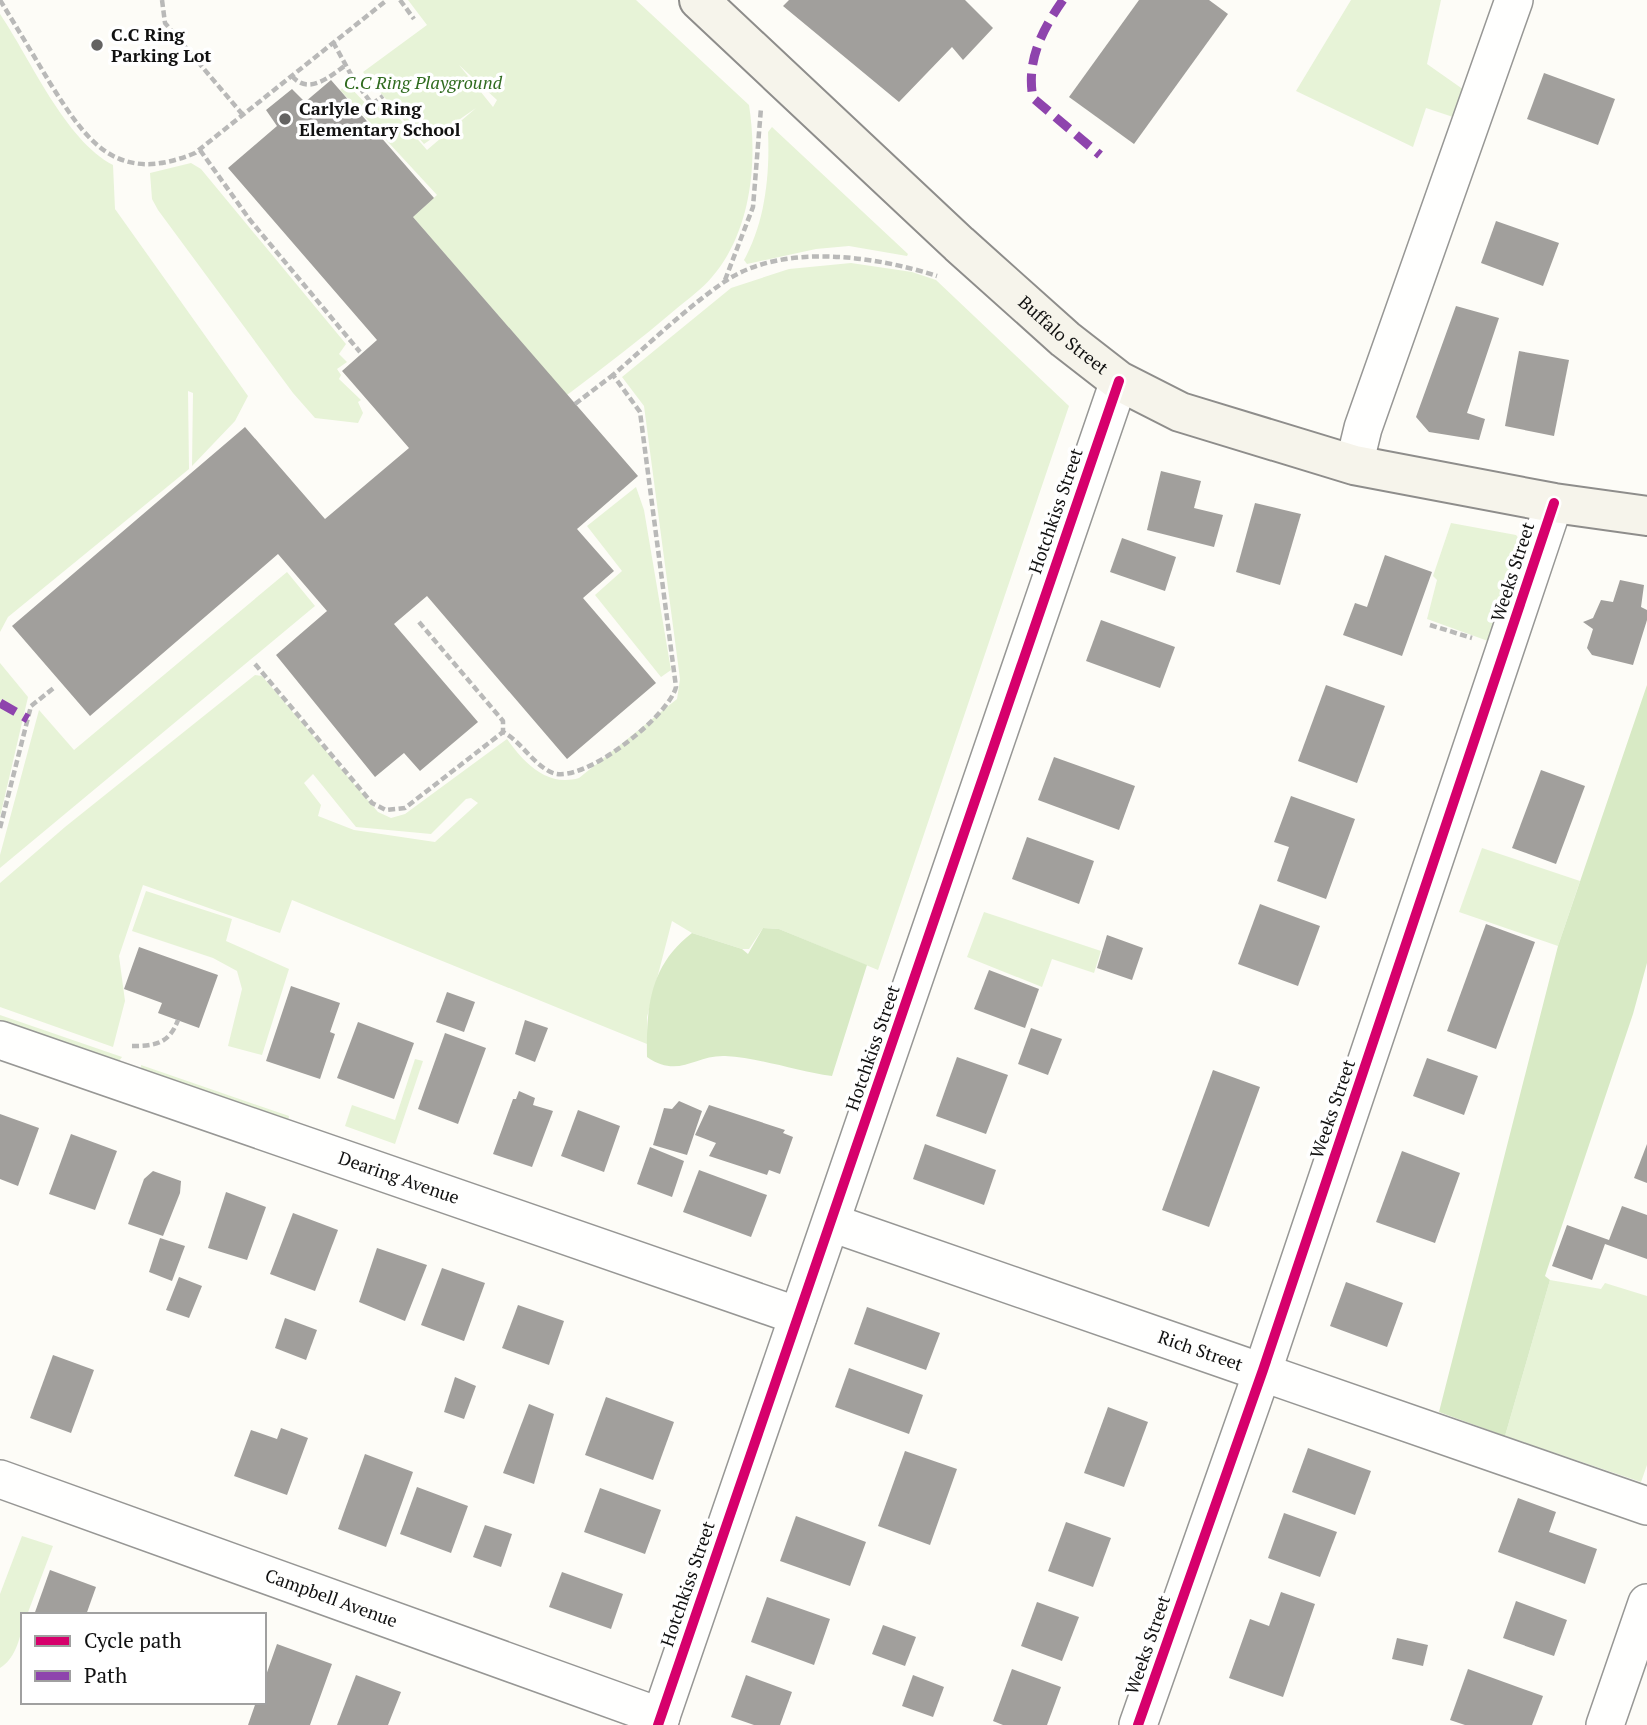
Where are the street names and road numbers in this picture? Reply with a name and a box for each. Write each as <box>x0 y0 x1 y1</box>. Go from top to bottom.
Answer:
street label: Buffalo Street <box>1014 290 1114 379</box>
street label: Hotchkiss Street <box>1022 444 1088 577</box>
street label: Weeks Street <box>1485 519 1540 624</box>
street label: Hotchkiss Street <box>839 981 905 1114</box>
street label: Weeks Street <box>1304 1056 1360 1161</box>
street label: Dearing Avenue <box>335 1145 463 1209</box>
street label: Rich Street <box>1155 1324 1247 1376</box>
street label: Hotchkiss Street <box>654 1517 720 1650</box>
street label: Campbell Avenue <box>262 1562 401 1632</box>
street label: Weeks Street <box>1119 1592 1175 1697</box>

